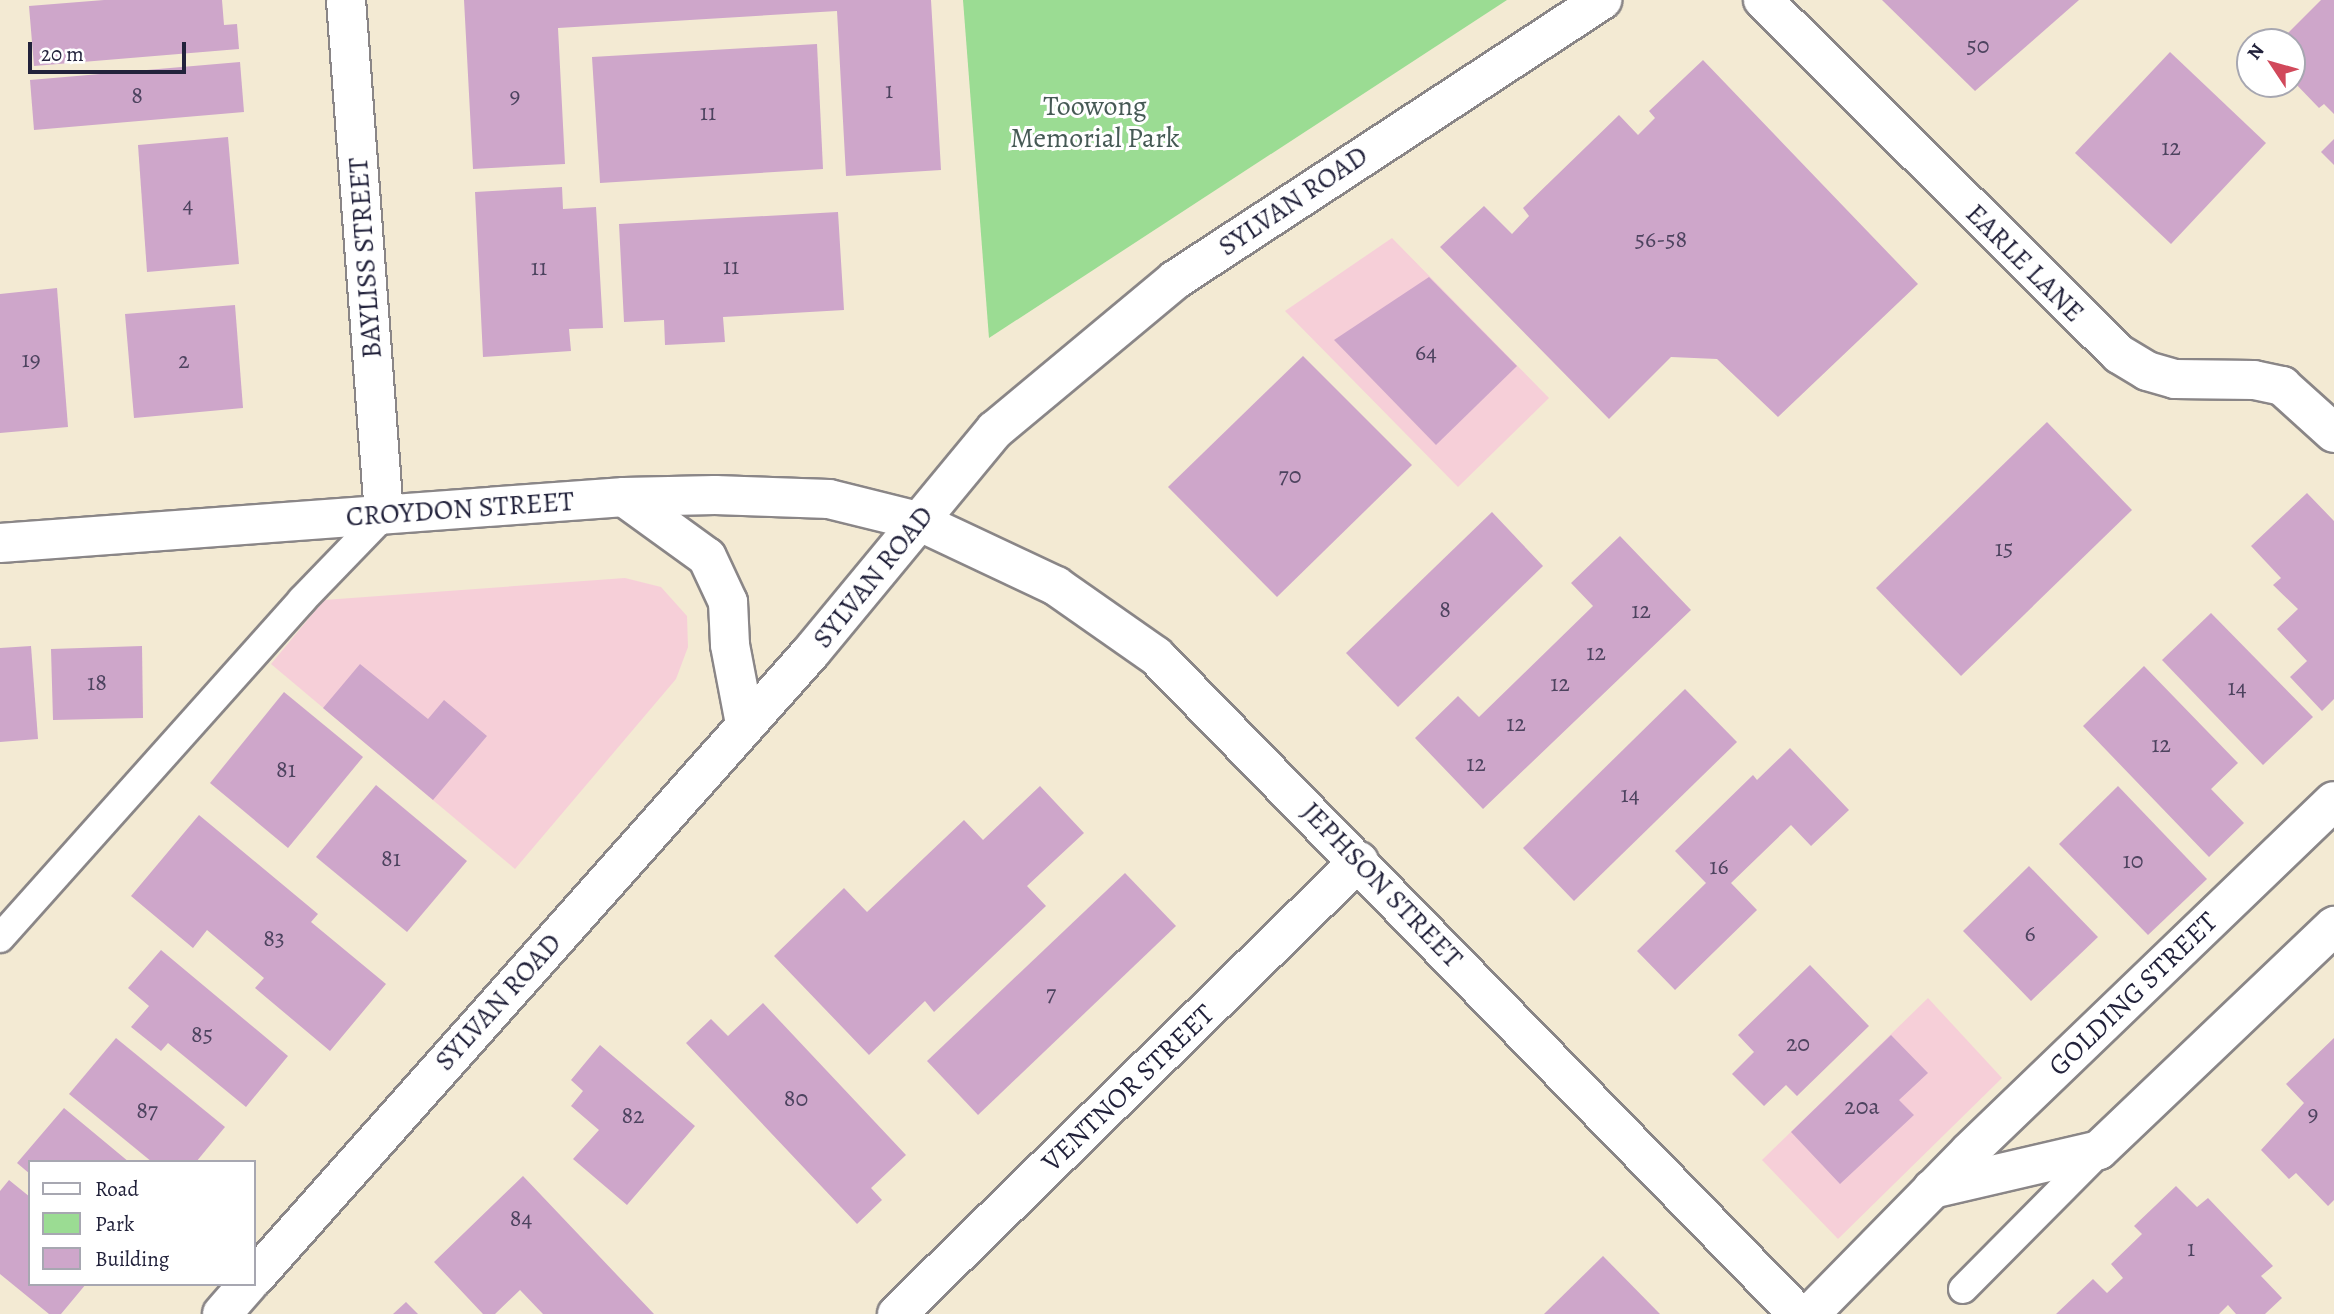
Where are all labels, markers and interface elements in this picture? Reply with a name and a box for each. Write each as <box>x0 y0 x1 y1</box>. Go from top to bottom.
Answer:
scale bar <box>32 28 189 72</box>
north arrow <box>2236 28 2306 98</box>
house number: 50 <box>1966 32 1990 60</box>
text: N <box>2241 39 2270 65</box>
text: 20 m <box>41 40 84 68</box>
house number: 1 <box>885 77 893 105</box>
house number: 8 <box>131 82 143 110</box>
house number: 9 <box>510 82 520 110</box>
park label: Toowong Memorial Park <box>1010 89 1180 155</box>
house number: 11 <box>700 99 716 127</box>
house number: 12 <box>2161 134 2181 162</box>
street label: SYLVAN ROAD <box>1212 139 1374 263</box>
street label: BAYLISS STREET <box>341 156 389 360</box>
house number: 4 <box>183 191 193 219</box>
street label: EARLE LANE <box>1959 197 2091 329</box>
house number: 56-58 <box>1635 226 1687 254</box>
house number: 11 <box>723 253 739 281</box>
house number: 11 <box>531 254 547 282</box>
house number: 64 <box>1415 339 1437 367</box>
house number: 19 <box>21 346 41 374</box>
house number: 2 <box>178 347 190 375</box>
house number: 70 <box>1279 462 1301 490</box>
street label: CROYDON STREET <box>345 484 575 534</box>
street label: SYLVAN ROAD <box>806 499 940 655</box>
house number: 15 <box>1995 535 2013 563</box>
house number: 8 <box>1439 596 1451 624</box>
house number: 12 <box>1631 597 1651 625</box>
house number: 12 <box>1586 639 1606 667</box>
house number: 18 <box>87 669 107 697</box>
house number: 12 <box>1550 670 1570 698</box>
house number: 14 <box>2227 674 2247 702</box>
house number: 12 <box>1506 710 1526 738</box>
house number: 12 <box>2151 731 2171 759</box>
house number: 12 <box>1466 750 1486 778</box>
house number: 81 <box>276 756 296 784</box>
house number: 14 <box>1620 781 1640 809</box>
street label: JEPHSON STREET <box>1294 795 1470 975</box>
house number: 81 <box>381 845 401 873</box>
house number: 10 <box>2123 847 2143 875</box>
house number: 16 <box>1709 853 1729 881</box>
street label: GOLDING STREET <box>2042 905 2224 1083</box>
house number: 6 <box>2024 920 2036 948</box>
house number: 83 <box>263 925 285 953</box>
street label: SYLVAN ROAD <box>428 927 568 1077</box>
house number: 7 <box>1046 980 1056 1008</box>
street label: VENTNOR STREET <box>1035 997 1221 1179</box>
house number: 85 <box>191 1021 213 1049</box>
house number: 20 <box>1786 1030 1810 1058</box>
house number: 80 <box>784 1085 808 1113</box>
house number: 20a <box>1844 1093 1880 1121</box>
house number: 87 <box>136 1097 158 1125</box>
house number: 9 <box>2308 1100 2318 1128</box>
house number: 82 <box>621 1102 645 1130</box>
legend <box>28 1160 256 1286</box>
text: Road <box>95 1175 139 1203</box>
house number: 84 <box>510 1205 532 1233</box>
text: Park <box>95 1210 134 1238</box>
house number: 1 <box>2187 1235 2195 1263</box>
text: Building <box>95 1245 169 1273</box>

